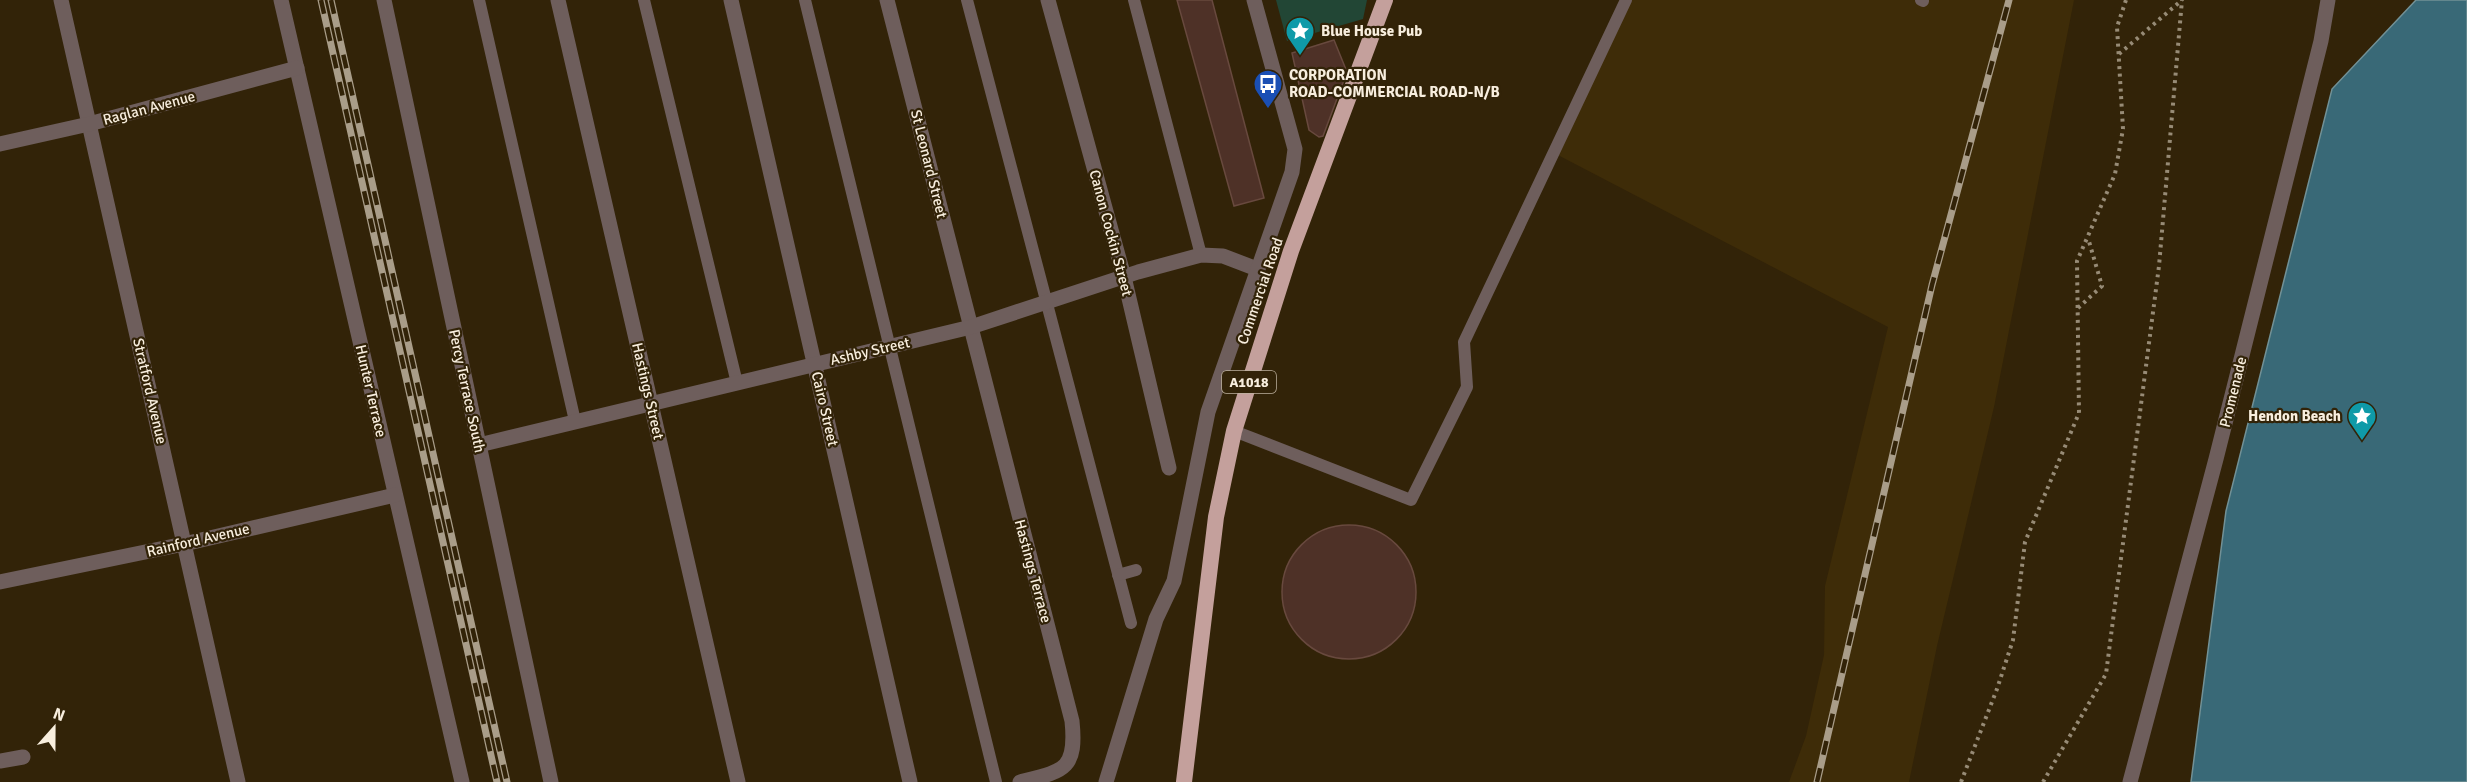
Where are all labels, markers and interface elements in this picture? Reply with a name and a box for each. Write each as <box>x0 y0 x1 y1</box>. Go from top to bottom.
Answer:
place icon: Blue House Pub <box>1284 15 1316 57</box>
place label: Blue House Pub <box>1321 22 1422 40</box>
place label: CORPORATION ROAD-COMMERCIAL ROAD-N/B <box>1289 66 1500 101</box>
bus stop icon: CORPORATION ROAD-COMMERCIAL ROAD-N/B <box>1252 68 1284 110</box>
street label: Raglan Avenue <box>101 87 197 129</box>
street label: St Leonard Street <box>907 108 951 220</box>
street label: Canon Cockin Street <box>1085 168 1137 298</box>
street label: Commercial Road <box>1233 235 1287 347</box>
street label: Percy Terrace South <box>445 328 489 454</box>
street label: Ashby Street <box>828 333 912 369</box>
street label: Stratford Avenue <box>129 336 171 446</box>
street label: Hastings Street <box>628 341 668 441</box>
street label: Hunter Terrace <box>352 343 390 439</box>
street label: Promenade <box>2216 355 2250 429</box>
street label: Cairo Street <box>808 370 842 448</box>
road number: A1018 <box>1222 371 1276 393</box>
place icon: Hendon Beach <box>2346 400 2378 442</box>
place label: Hendon Beach <box>2248 407 2341 425</box>
street label: Hastings Terrace <box>1011 517 1055 625</box>
street label: Rainford Avenue <box>145 519 251 561</box>
north arrow <box>24 698 84 758</box>
text: N <box>50 704 68 726</box>

